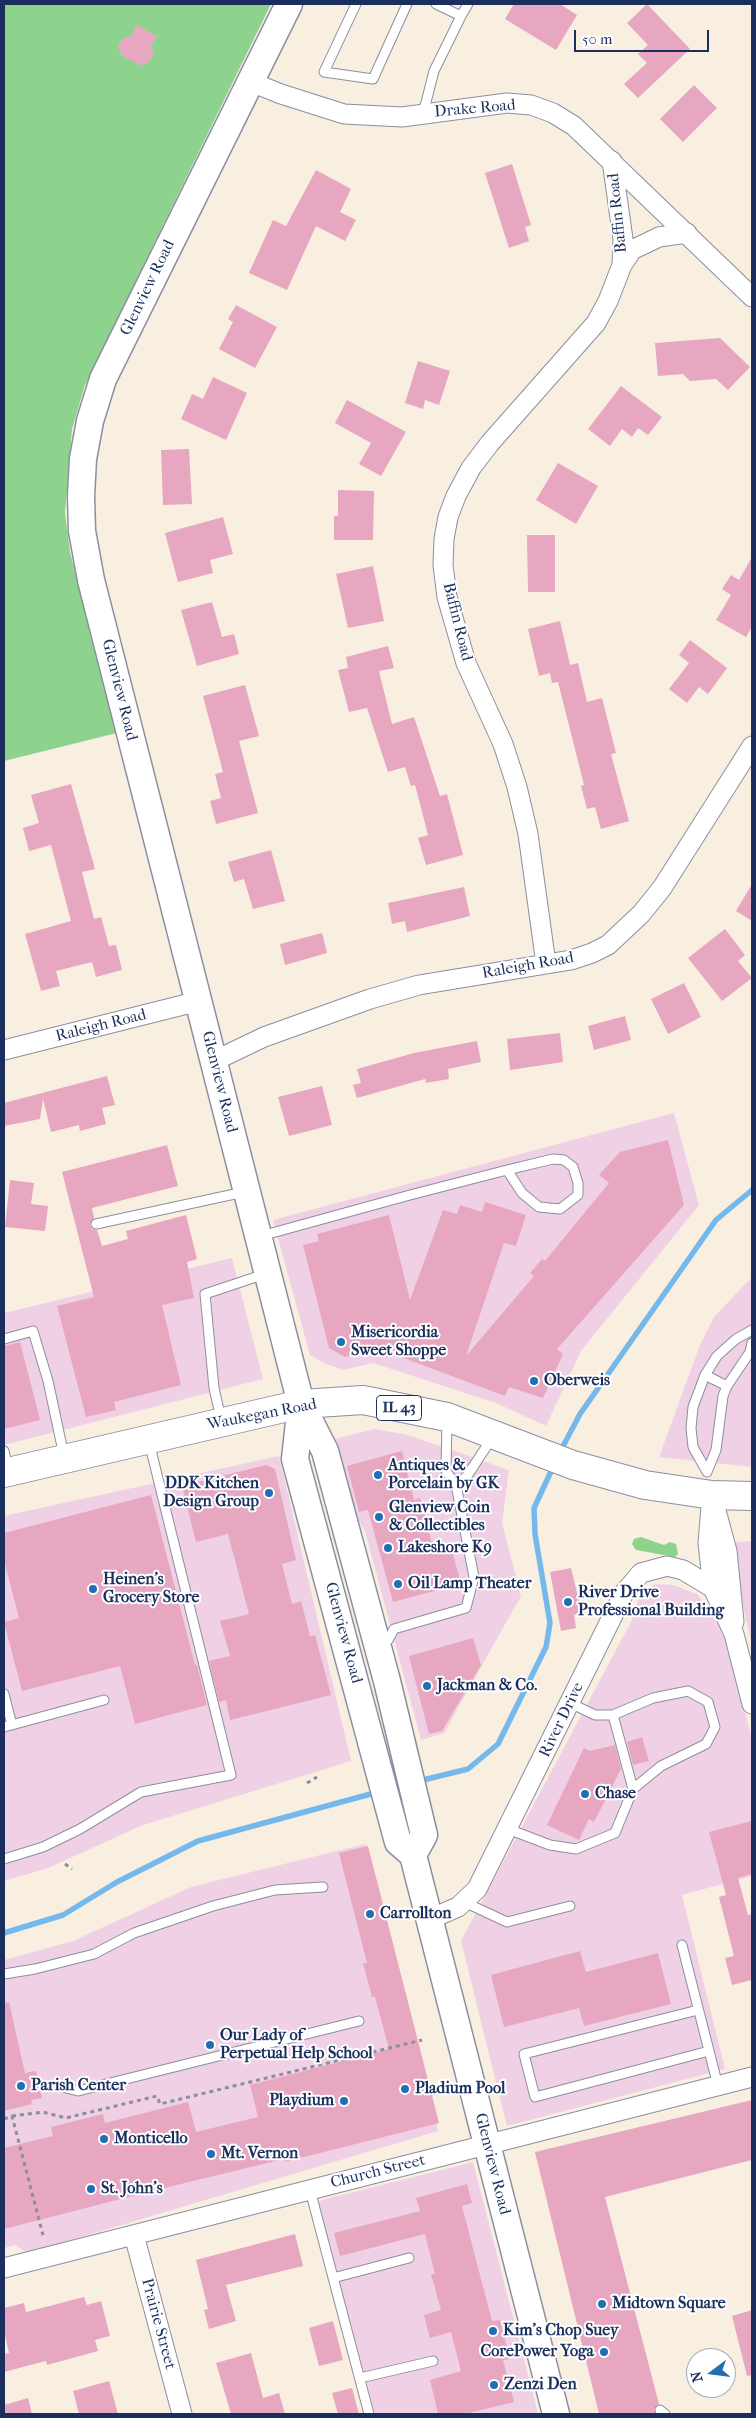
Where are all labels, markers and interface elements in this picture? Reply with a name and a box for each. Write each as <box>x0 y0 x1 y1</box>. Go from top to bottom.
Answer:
scale bar <box>576 20 711 52</box>
text: 50 m <box>582 30 612 48</box>
street label: Drake Road <box>434 96 516 122</box>
street label: Baffin Road <box>604 172 632 254</box>
street label: Glenview Road <box>117 237 179 339</box>
street label: Baffin Road <box>438 581 476 663</box>
street label: Glenview Road <box>97 637 141 743</box>
street label: Raleigh Road <box>481 948 575 984</box>
street label: Raleigh Road <box>54 1005 148 1047</box>
street label: Glenview Road <box>197 1029 241 1135</box>
place label: Misericordia Sweet Shoppe <box>351 1323 446 1361</box>
marker: Misericordia Sweet Shoppe <box>335 1336 347 1348</box>
place label: Oberweis <box>544 1371 610 1391</box>
marker: Oberweis <box>528 1375 540 1387</box>
street label: Waukegan Road <box>206 1395 318 1435</box>
road number: IL 43 <box>376 1396 422 1420</box>
place label: Antiques & Porcelain by GK <box>388 1456 499 1494</box>
marker: Antiques & Porcelain by GK <box>372 1469 384 1481</box>
place label: DDK Kitchen Design Group <box>163 1474 259 1512</box>
marker: DDK Kitchen Design Group <box>263 1487 275 1499</box>
place label: Glenview Coin & Collectibles <box>389 1498 490 1536</box>
marker: Glenview Coin & Collectibles <box>373 1511 385 1523</box>
place label: Lakeshore K9 <box>398 1538 492 1558</box>
marker: Lakeshore K9 <box>382 1542 394 1554</box>
place label: Heinen's Grocery Store <box>103 1570 199 1608</box>
place label: Oil Lamp Theater <box>408 1574 532 1594</box>
marker: Oil Lamp Theater <box>392 1578 404 1590</box>
street label: Glenview Road <box>320 1580 366 1686</box>
marker: Heinen's Grocery Store <box>87 1583 99 1595</box>
place label: River Drive Professional Building <box>578 1583 724 1621</box>
marker: River Drive Professional Building <box>562 1596 574 1608</box>
place label: Jackman & Co. <box>437 1676 537 1696</box>
street label: River Drive <box>536 1679 588 1761</box>
marker: Jackman & Co. <box>421 1680 433 1692</box>
place label: Chase <box>595 1784 636 1804</box>
marker: Chase <box>579 1788 591 1800</box>
place label: Carrollton <box>380 1904 451 1924</box>
marker: Carrollton <box>364 1908 376 1920</box>
place label: Our Lady of Perpetual Help School <box>220 2026 373 2064</box>
marker: Our Lady of Perpetual Help School <box>204 2039 216 2051</box>
place label: Parish Center <box>31 2076 126 2096</box>
place label: Pladium Pool <box>415 2079 505 2099</box>
marker: Parish Center <box>15 2080 27 2092</box>
marker: Pladium Pool <box>399 2083 411 2095</box>
place label: Playdium <box>269 2091 334 2111</box>
marker: Playdium <box>338 2095 350 2107</box>
street label: Glenview Road <box>470 2111 514 2217</box>
place label: Monticello <box>114 2129 188 2149</box>
marker: Monticello <box>98 2133 110 2145</box>
place label: Mt. Vernon <box>221 2144 298 2164</box>
marker: Mt. Vernon <box>205 2148 217 2160</box>
street label: Church Street <box>329 2151 427 2193</box>
place label: St. John's <box>101 2179 163 2199</box>
marker: St. John's <box>85 2183 97 2195</box>
street label: Prairie Street <box>137 2276 179 2372</box>
place label: Midtown Square <box>612 2294 726 2314</box>
marker: Midtown Square <box>596 2298 608 2310</box>
place label: Kim's Chop Suey <box>503 2321 619 2341</box>
marker: Kim's Chop Suey <box>487 2325 499 2337</box>
place label: CorePower Yoga <box>480 2342 594 2362</box>
marker: CorePower Yoga <box>598 2346 610 2358</box>
north arrow <box>686 2348 736 2398</box>
text: N <box>687 2369 707 2384</box>
place label: Zenzi Den <box>504 2375 577 2395</box>
marker: Zenzi Den <box>488 2379 500 2391</box>

